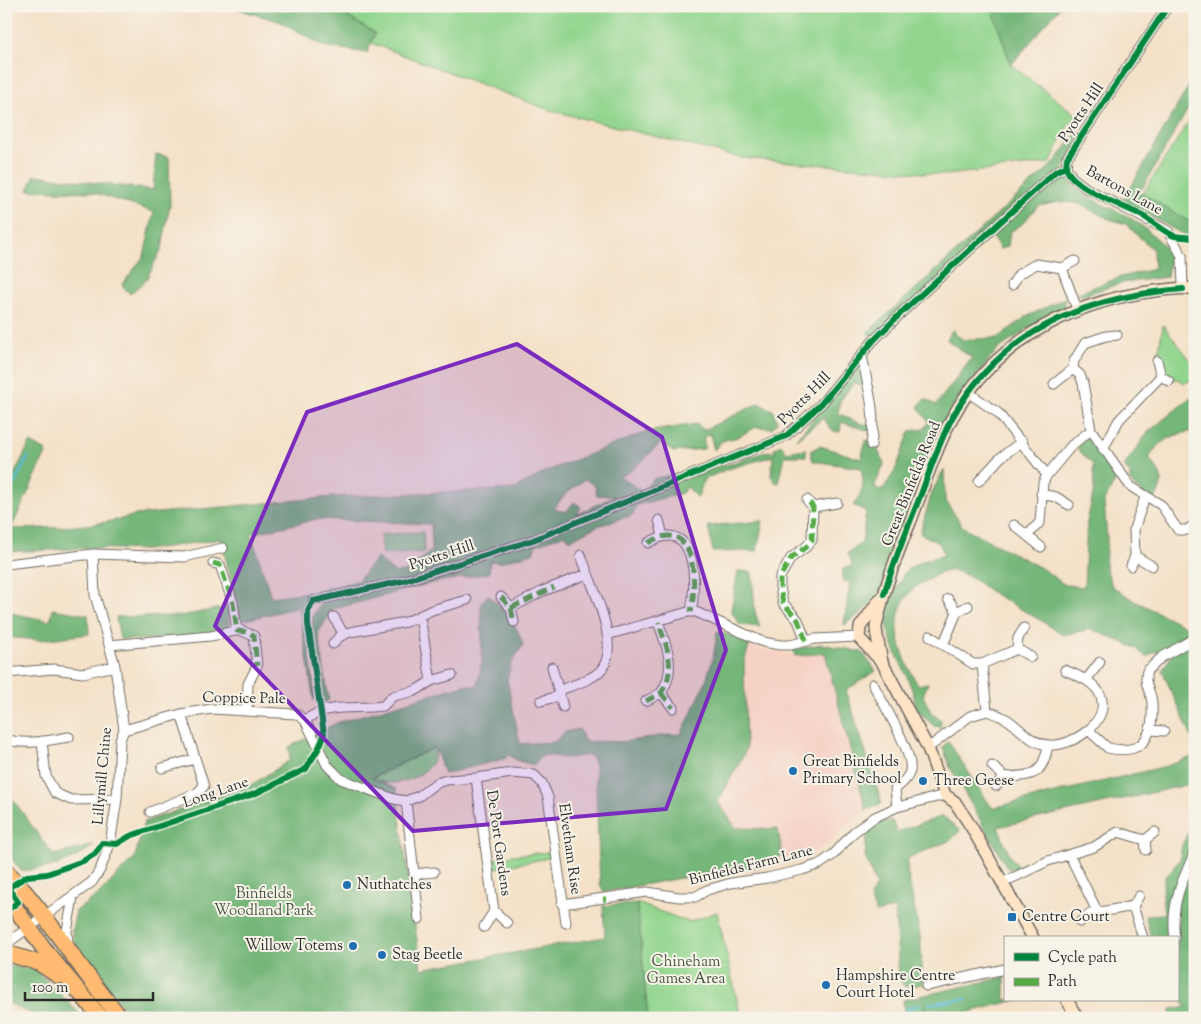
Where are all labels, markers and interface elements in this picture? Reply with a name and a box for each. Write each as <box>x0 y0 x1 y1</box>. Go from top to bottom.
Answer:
street label: Pyotts Hill <box>1054 79 1110 147</box>
street label: Bartons Lane <box>1082 161 1166 221</box>
street label: Pyotts Hill <box>774 368 836 430</box>
street label: Great Binfields Road <box>877 418 947 550</box>
street label: Pyotts Hill <box>407 536 477 576</box>
street label: Coppice Pale <box>202 688 286 710</box>
street label: Lillymill Chine <box>88 726 118 826</box>
place label: Great Binfields Primary School <box>803 752 901 790</box>
marker: Great Binfields Primary School <box>787 765 799 777</box>
place label: Three Geese <box>933 771 1014 792</box>
street label: Long Lane <box>180 772 252 814</box>
marker: Three Geese <box>917 775 929 787</box>
street label: De Port Gardens <box>480 789 516 897</box>
street label: Elvetham Rise <box>552 802 586 896</box>
street label: Binfields Farm Lane <box>687 840 815 892</box>
place label: Nuthatches <box>357 875 432 896</box>
marker: Nuthatches <box>341 879 353 891</box>
park label: Binfields Woodland Park <box>214 884 314 922</box>
place label: Centre Court <box>1022 907 1110 928</box>
marker: Centre Court <box>1006 911 1018 923</box>
place label: Willow Totems <box>245 936 343 957</box>
legend <box>1004 936 1178 1002</box>
marker: Willow Totems <box>347 940 359 952</box>
place label: Stag Beetle <box>392 945 463 966</box>
text: Cycle path <box>1048 948 1117 969</box>
marker: Stag Beetle <box>376 949 388 961</box>
park label: Chineham Games Area <box>647 952 726 990</box>
place label: Hampshire Centre Court Hotel <box>836 966 955 1004</box>
scale bar <box>25 969 152 1001</box>
text: Path <box>1048 972 1077 993</box>
text: 100 m <box>32 978 69 999</box>
marker: Hampshire Centre Court Hotel <box>820 979 832 991</box>

